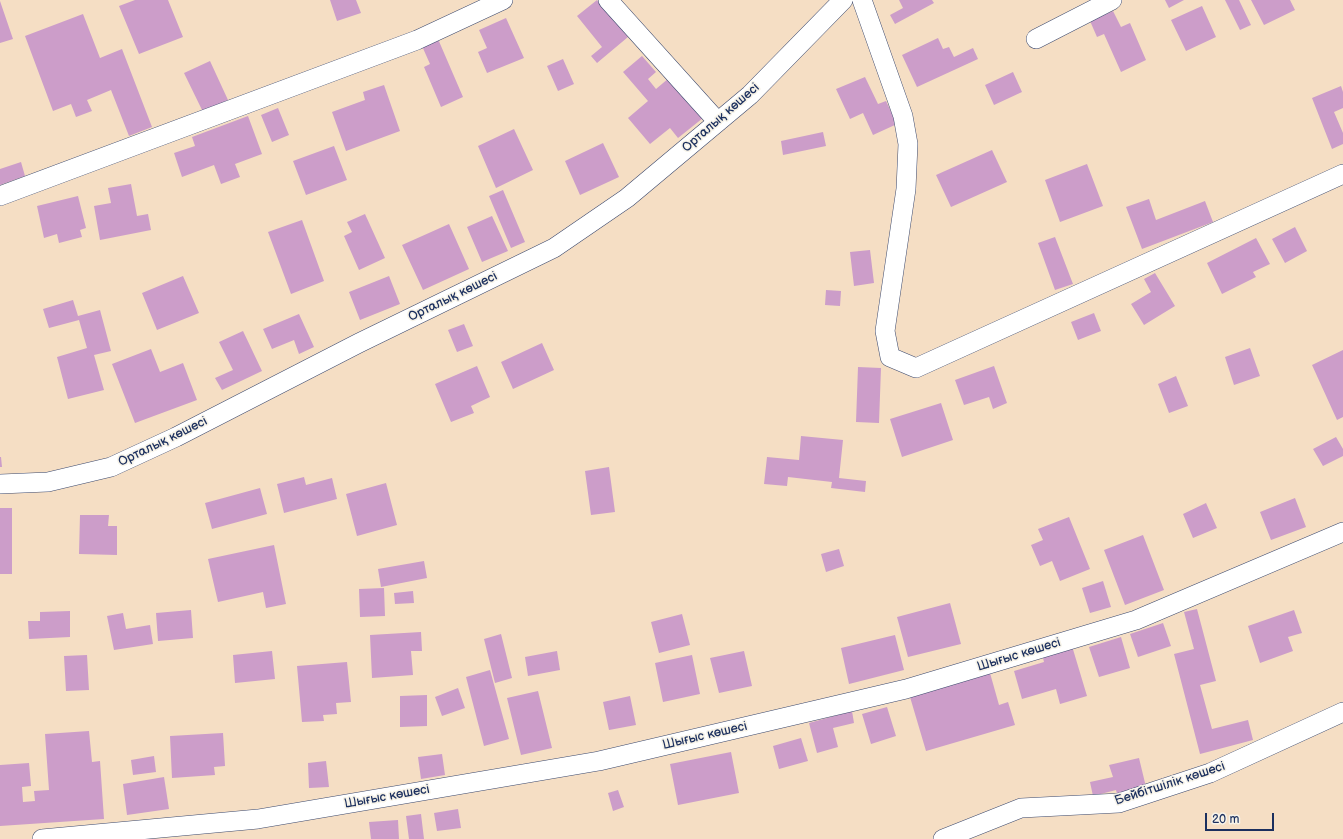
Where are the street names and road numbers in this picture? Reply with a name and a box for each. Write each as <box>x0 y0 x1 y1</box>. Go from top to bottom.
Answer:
street label: Орталық көшесі <box>679 80 763 156</box>
street label: Орталық көшесі <box>406 269 500 325</box>
street label: Орталық көшесі <box>116 414 210 470</box>
street label: Шығыс көшесі <box>975 635 1063 675</box>
street label: Шығыс көшесі <box>661 719 749 753</box>
street label: Бейбітшілік көшесі <box>1113 759 1227 809</box>
street label: Шығыс көшесі <box>343 782 431 812</box>

